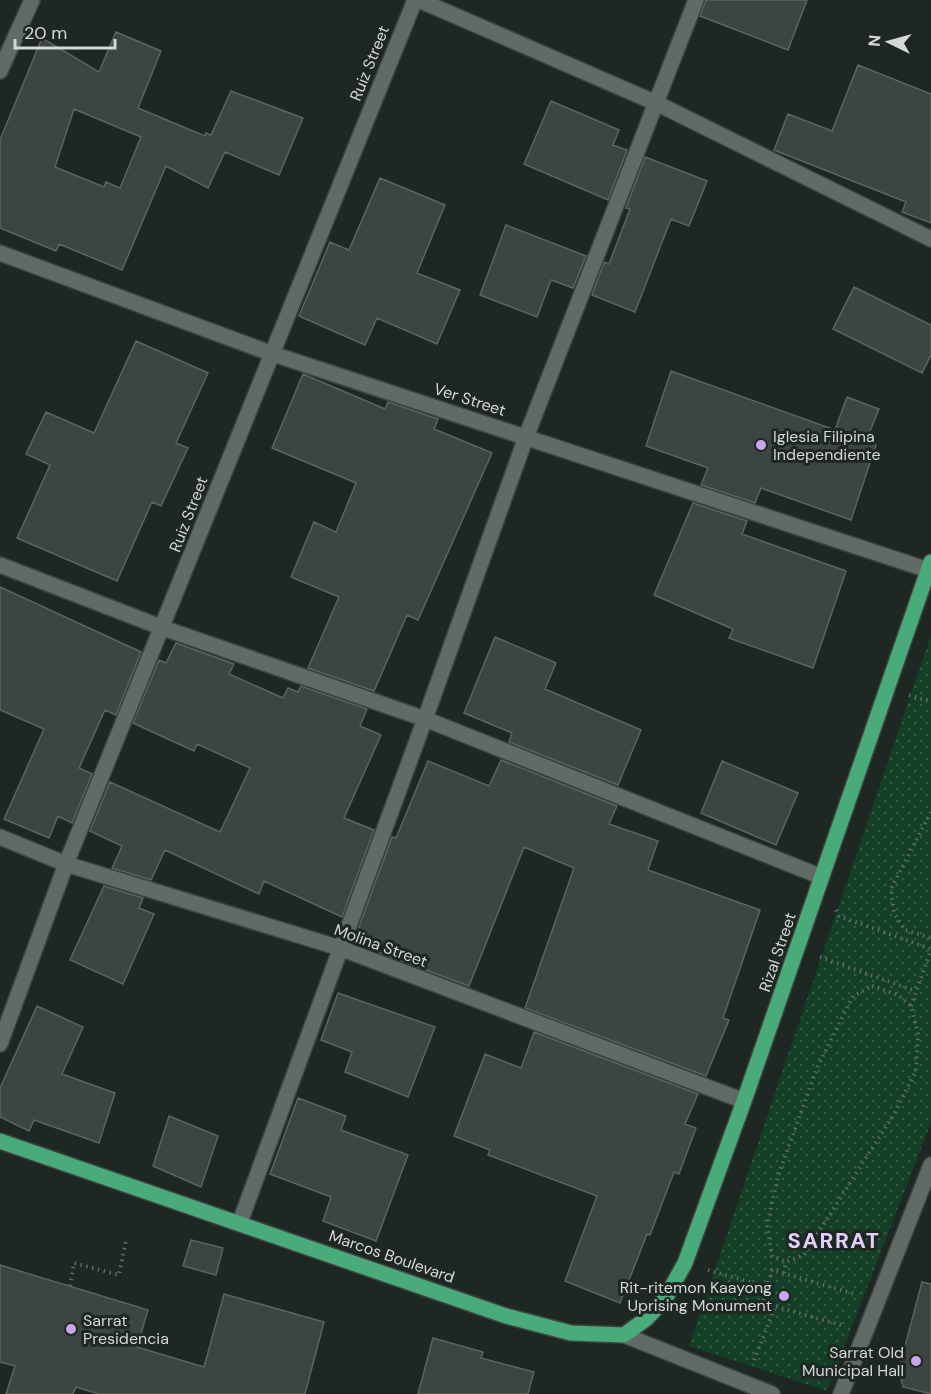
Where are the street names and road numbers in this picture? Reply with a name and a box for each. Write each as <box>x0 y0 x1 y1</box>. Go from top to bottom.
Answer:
street label: Ruiz Street <box>345 22 394 104</box>
street label: Ver Street <box>431 378 508 421</box>
street label: Ruiz Street <box>164 473 213 555</box>
street label: Rizal Street <box>754 910 801 995</box>
street label: Molina Street <box>331 919 430 972</box>
street label: Marcos Boulevard <box>326 1225 458 1288</box>

